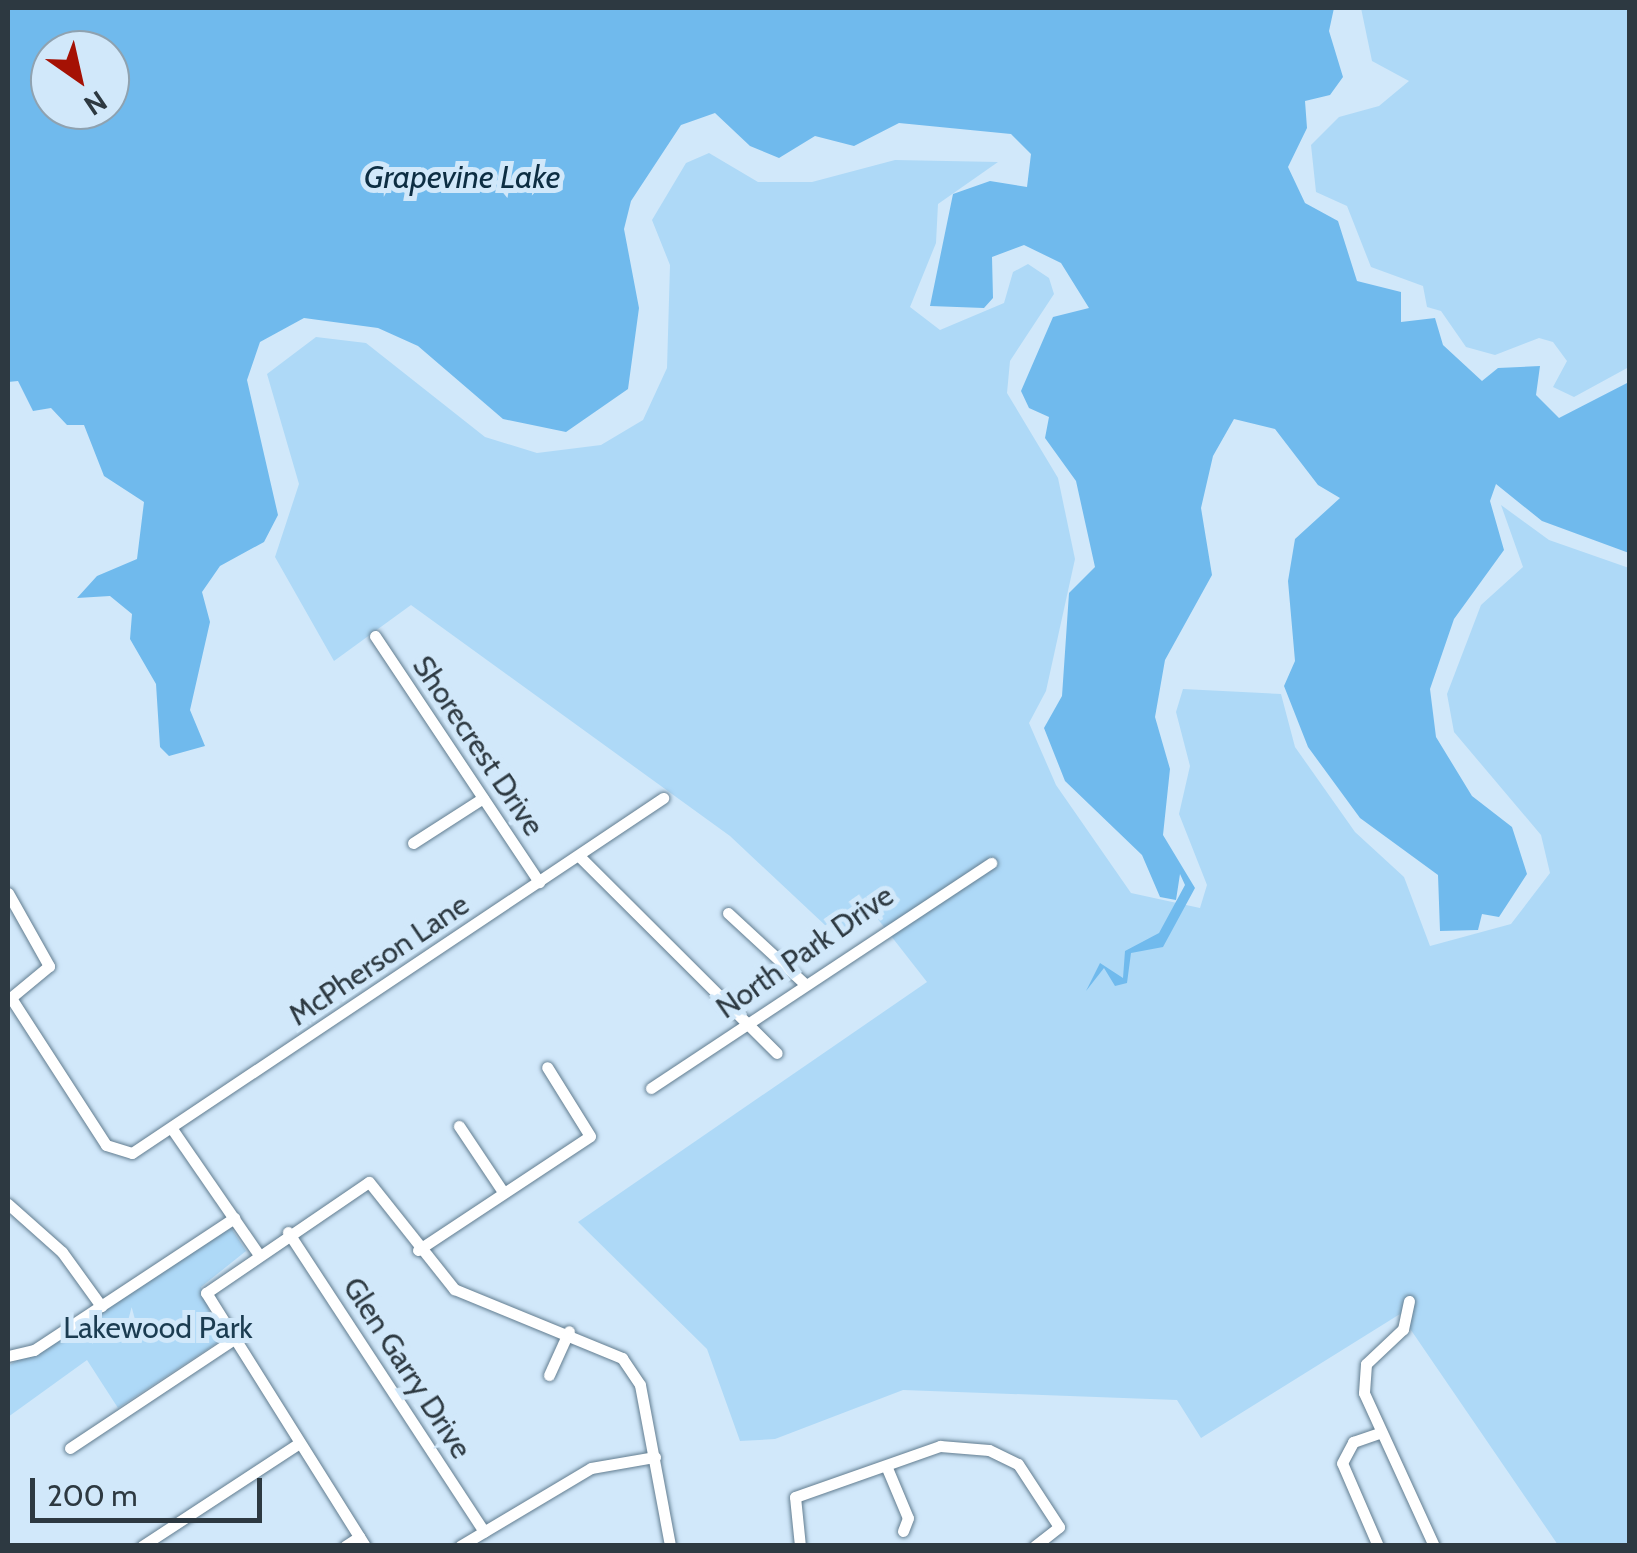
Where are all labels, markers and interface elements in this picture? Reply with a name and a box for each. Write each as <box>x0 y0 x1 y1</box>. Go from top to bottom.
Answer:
north arrow <box>30 30 130 130</box>
text: N <box>78 84 113 123</box>
water label: Grapevine Lake <box>364 158 560 196</box>
street label: Shorecrest Drive <box>405 649 551 843</box>
street label: North Park Drive <box>710 878 900 1026</box>
street label: McPherson Lane <box>282 887 476 1033</box>
street label: Glen Garry Drive <box>335 1271 479 1465</box>
park label: Lakewood Park <box>63 1310 253 1346</box>
scale bar <box>35 1458 268 1520</box>
text: 200 m <box>47 1477 138 1514</box>

